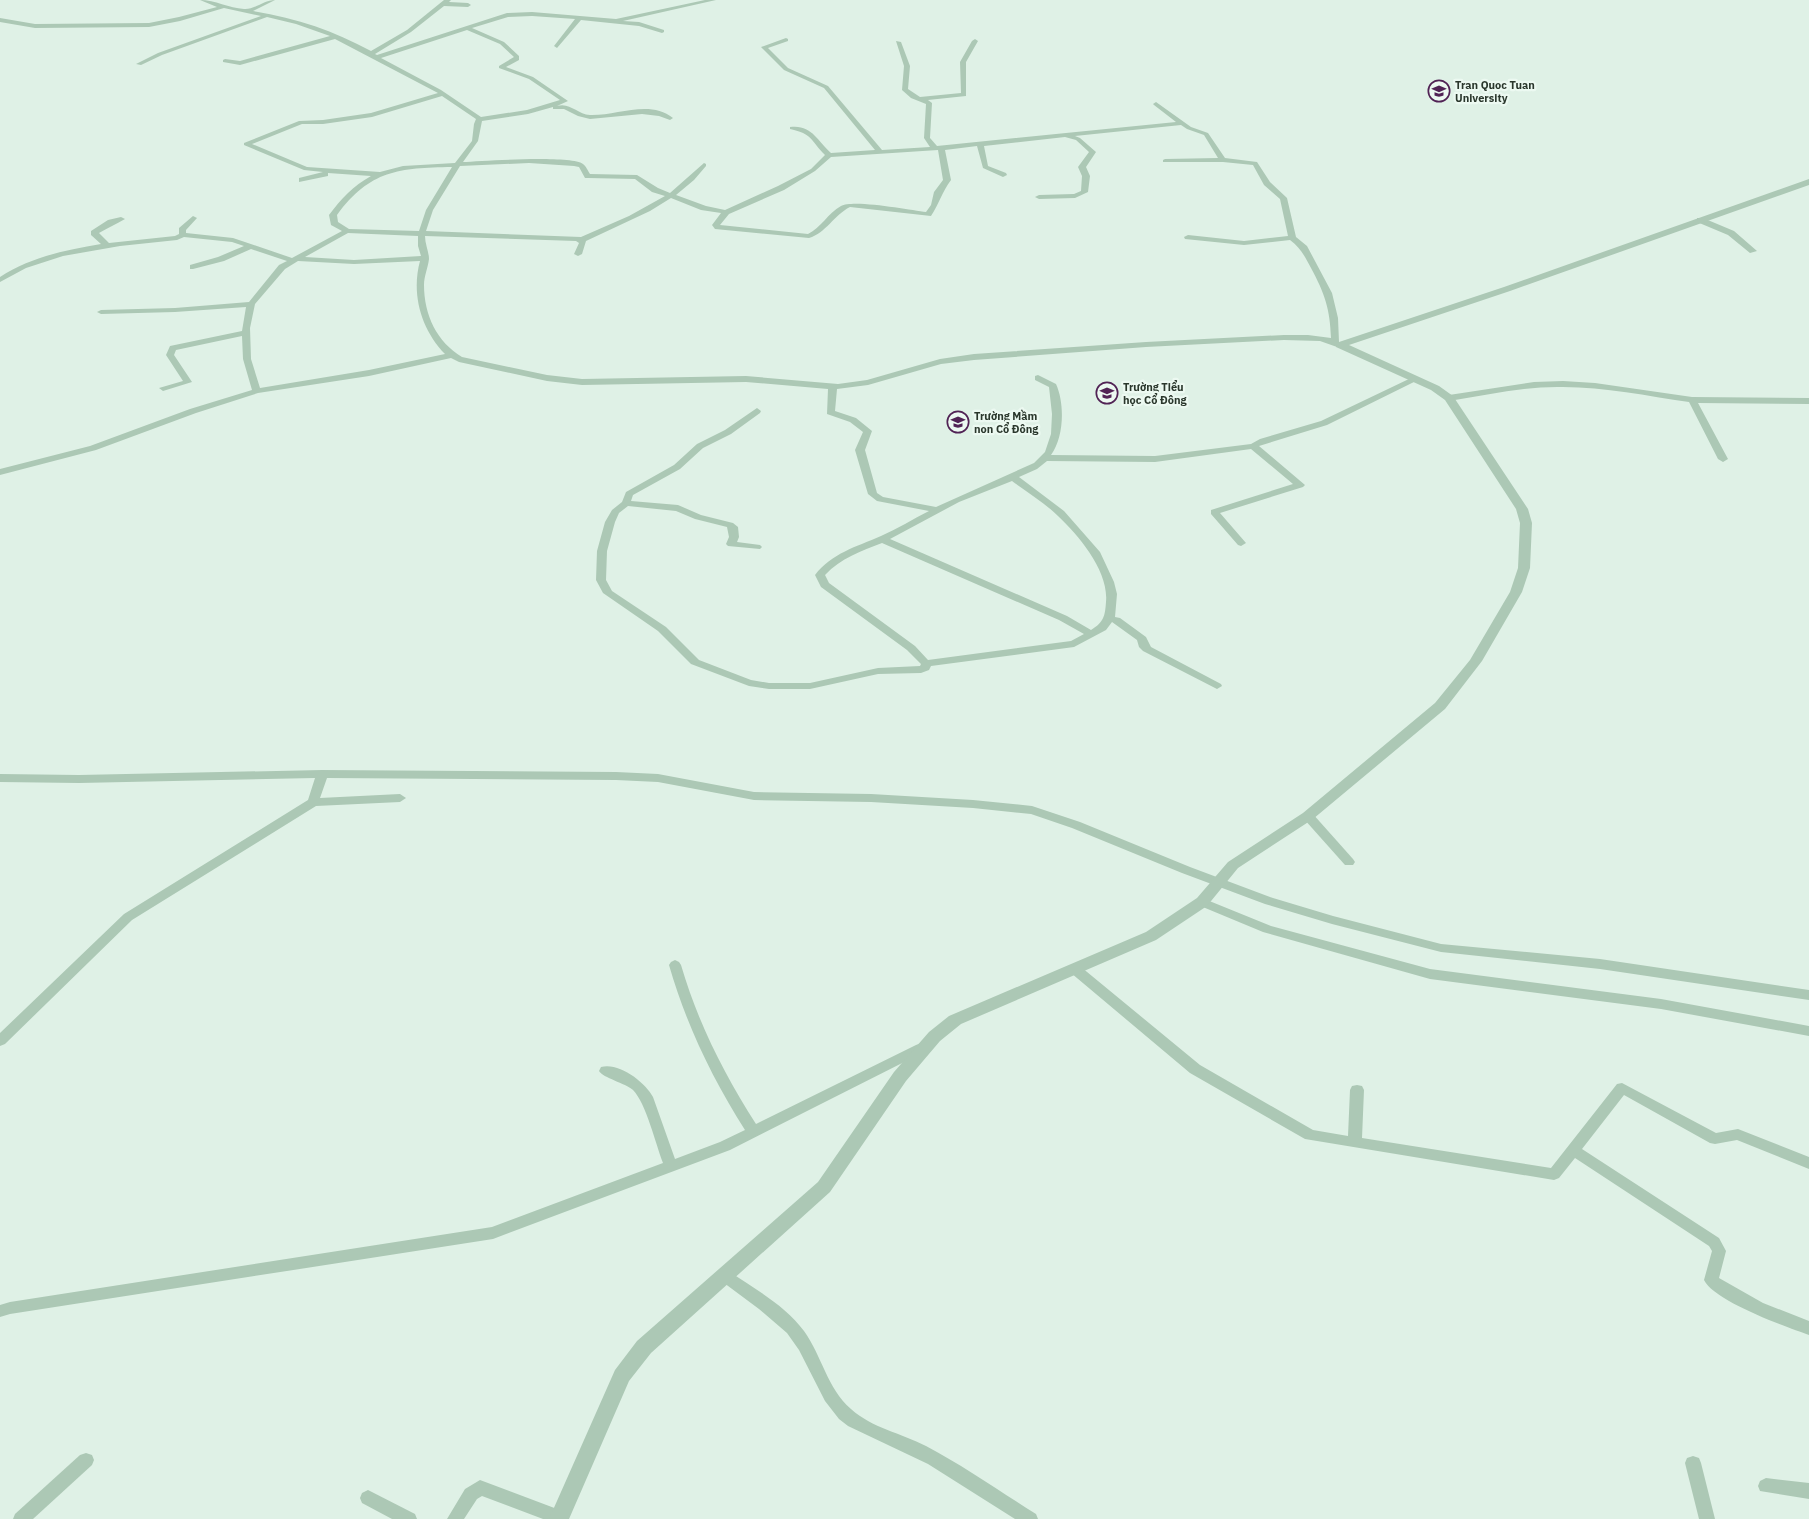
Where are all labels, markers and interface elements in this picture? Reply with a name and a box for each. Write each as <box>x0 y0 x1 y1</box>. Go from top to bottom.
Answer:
place label: Tran Quoc Tuan University <box>1455 78 1535 105</box>
school or university icon: Tran Quoc Tuan University <box>1427 79 1451 103</box>
place label: Trường Tiểu học Cổ Đông <box>1123 380 1187 407</box>
school or university icon: Trường Tiểu học Cổ Đông <box>1095 381 1119 405</box>
place label: Trường Mầm non Cổ Đông <box>974 409 1039 436</box>
school or university icon: Trường Mầm non Cổ Đông <box>946 410 970 434</box>

